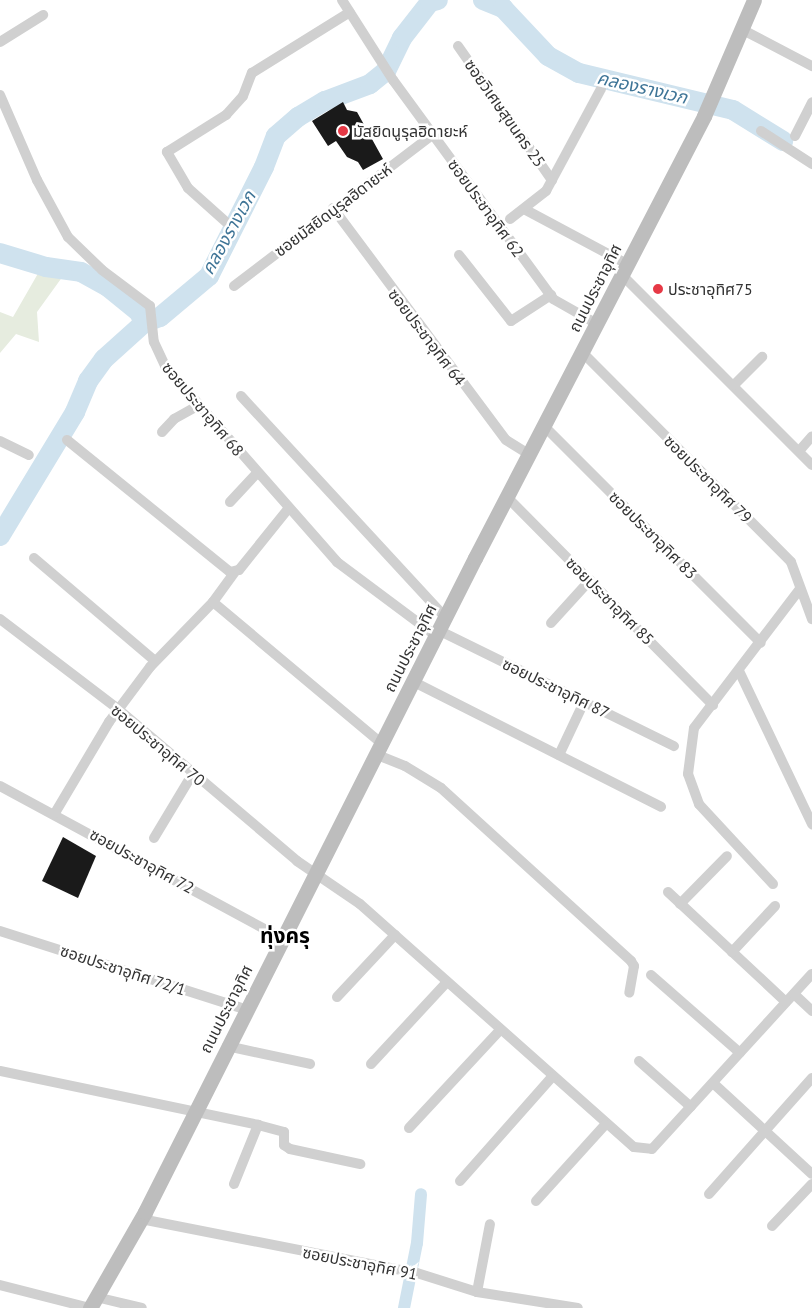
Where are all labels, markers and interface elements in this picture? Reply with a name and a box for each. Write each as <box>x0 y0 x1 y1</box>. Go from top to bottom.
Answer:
street label: ซอยวิเศษสุขนคร 25 <box>461 55 549 171</box>
water label: คลองรางเวก <box>595 67 689 109</box>
place label: มัสยิดนูรุลฮิดายะห์ <box>353 121 468 141</box>
marker: มัสยิดนูรุลฮิดายะห์ <box>337 125 349 137</box>
street label: ซอยประชาอุทิศ 62 <box>444 155 528 261</box>
street label: ซอยมัสยิดนูรุลฮิดายะห์ <box>270 160 396 260</box>
water label: คลองรางเวก <box>197 188 261 278</box>
street label: ถนนประชาอุทิศ <box>565 241 625 335</box>
place label: ประชาอุทิศ75 <box>668 279 753 299</box>
marker: ประชาอุทิศ75 <box>652 283 664 295</box>
street label: ซอยประชาอุทิศ 64 <box>384 285 470 389</box>
street label: ซอยประชาอุทิศ 68 <box>158 358 248 460</box>
street label: ซอยประชาอุทิศ 79 <box>660 431 756 527</box>
street label: ซอยประชาอุทิศ 83 <box>605 487 701 583</box>
street label: ซอยประชาอุทิศ 85 <box>562 553 658 649</box>
street label: ถนนประชาอุทิศ <box>380 601 440 695</box>
street label: ซอยประชาอุทิศ 87 <box>499 654 613 722</box>
street label: ซอยประชาอุทิศ 70 <box>107 700 209 790</box>
street label: ซอยประชาอุทิศ 72 <box>86 824 198 898</box>
district label: ทุ่งครุ <box>260 923 310 949</box>
street label: ซอยประชาอุทิศ 72/1 <box>58 941 188 999</box>
street label: ถนนประชาอุทิศ <box>196 962 256 1056</box>
street label: ซอยประชาอุทิศ 91 <box>301 1242 419 1284</box>

